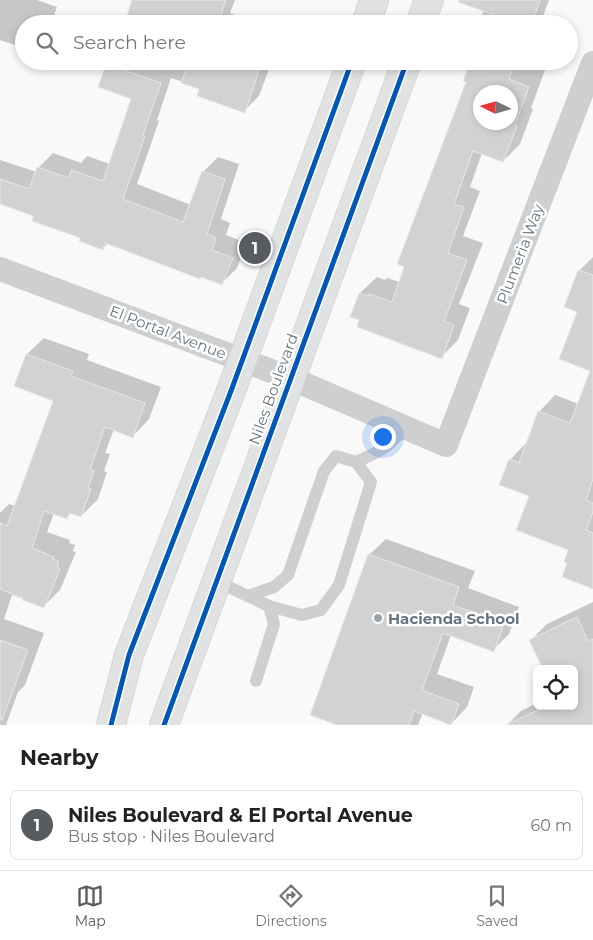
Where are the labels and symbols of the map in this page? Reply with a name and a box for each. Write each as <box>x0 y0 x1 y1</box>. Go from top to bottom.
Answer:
north arrow <box>473 85 518 130</box>
street label: Plumeria Way <box>492 201 548 306</box>
pin: 1 <box>239 229 271 267</box>
street label: El Portal Avenue <box>107 301 229 363</box>
street label: Niles Boulevard <box>244 331 302 447</box>
your location <box>370 424 396 450</box>
place label: Hacienda School <box>388 609 520 628</box>
marker: Hacienda School <box>372 612 384 624</box>

